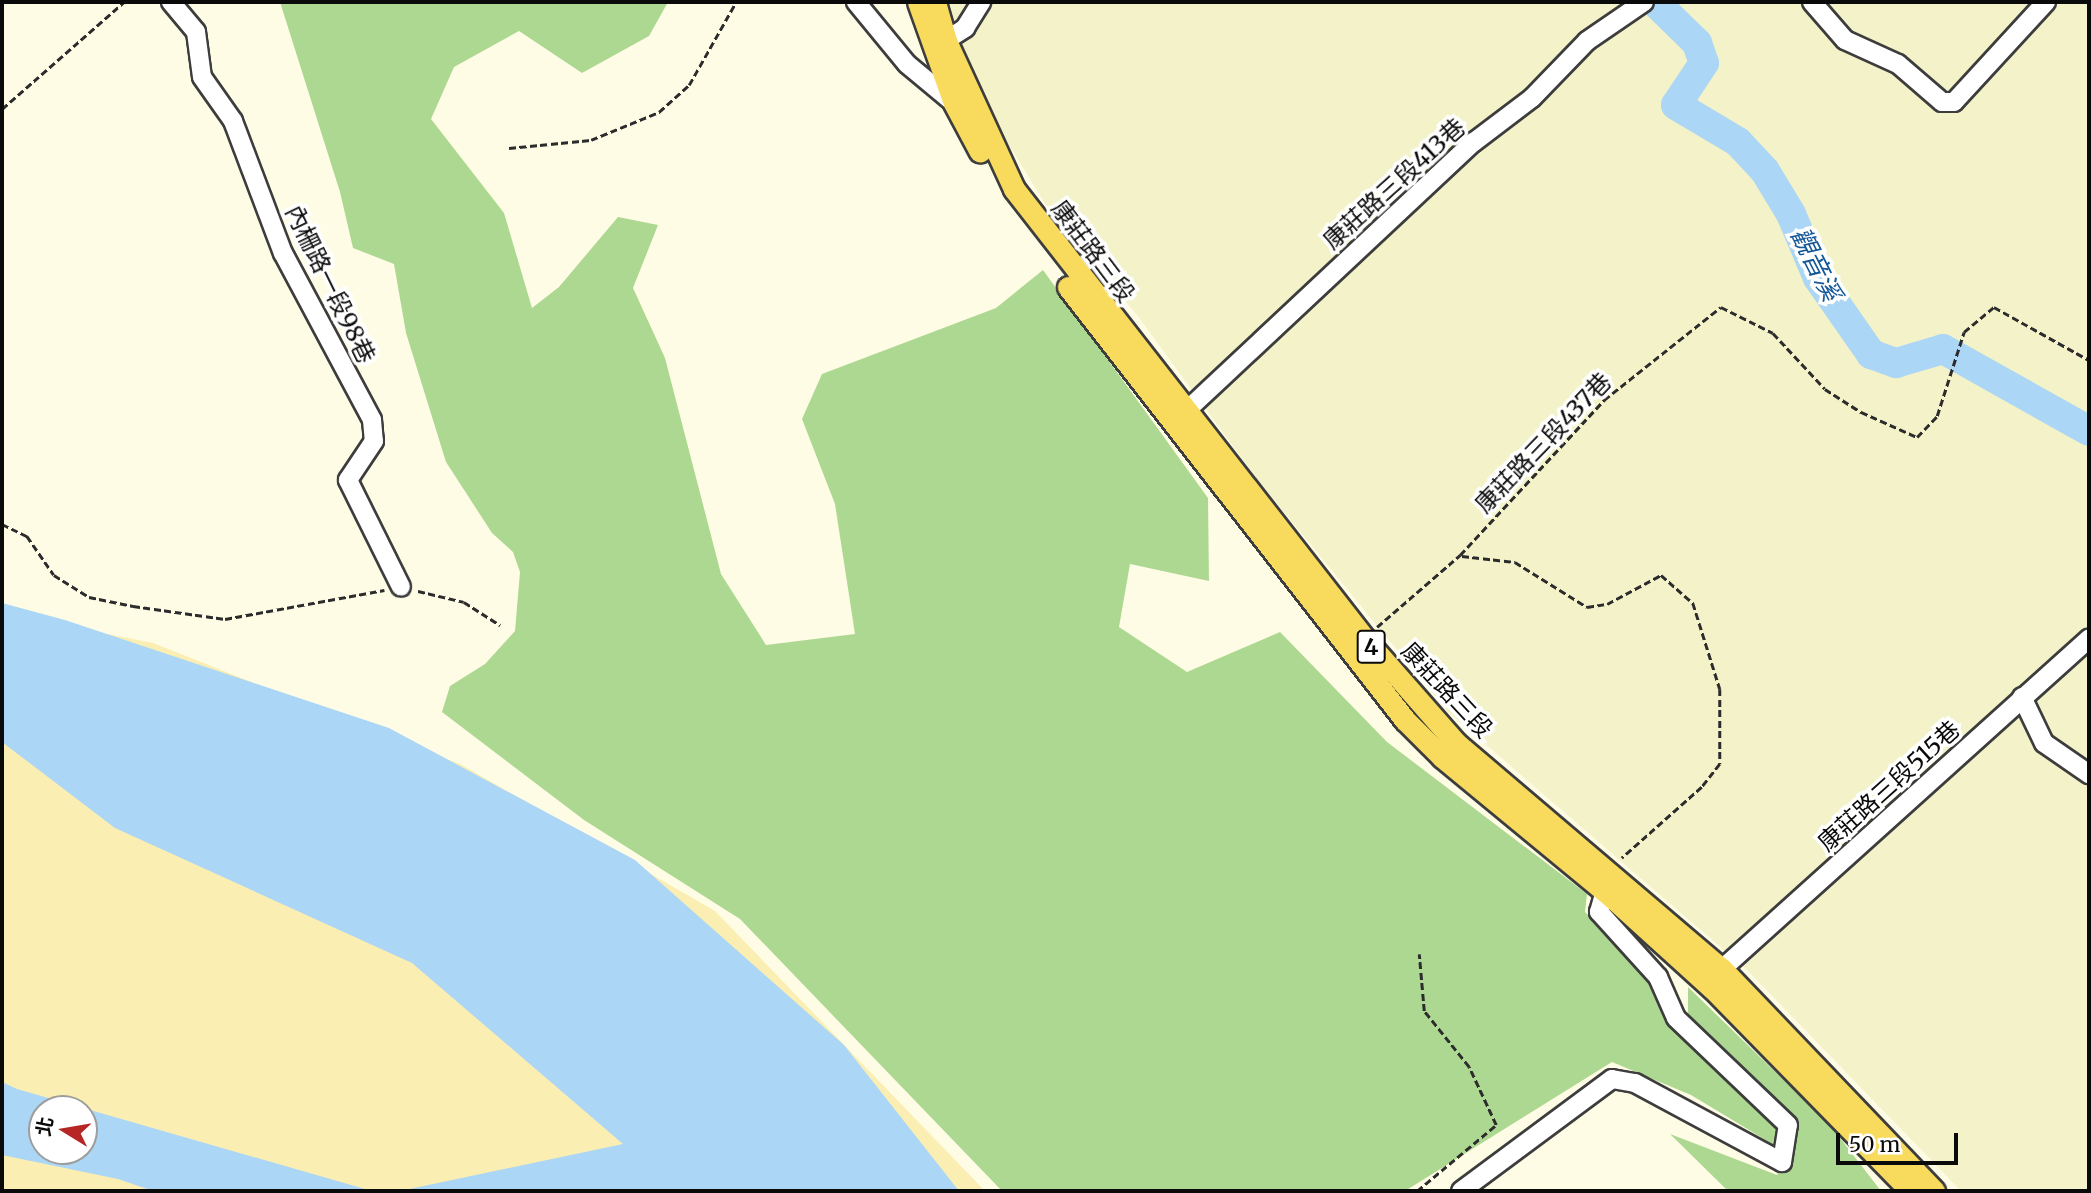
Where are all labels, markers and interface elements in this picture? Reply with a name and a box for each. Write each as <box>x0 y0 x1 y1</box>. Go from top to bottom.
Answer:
street label: 康莊路三段413巷 <box>1317 113 1471 255</box>
street label: 康莊路三段 <box>1045 194 1141 308</box>
street label: 內柵路一段98巷 <box>279 200 381 368</box>
water label: 觀音溪 <box>1784 222 1848 306</box>
street label: 康莊路三段437巷 <box>1469 367 1617 519</box>
road number: 4 <box>1355 628 1387 666</box>
street label: 康莊路三段 <box>1396 636 1498 744</box>
street label: 康莊路三段515巷 <box>1812 715 1966 857</box>
north arrow <box>28 1095 98 1165</box>
text: 北 <box>31 1115 58 1138</box>
scale bar <box>1839 1120 1962 1164</box>
text: 50 m <box>1849 1131 1900 1158</box>

